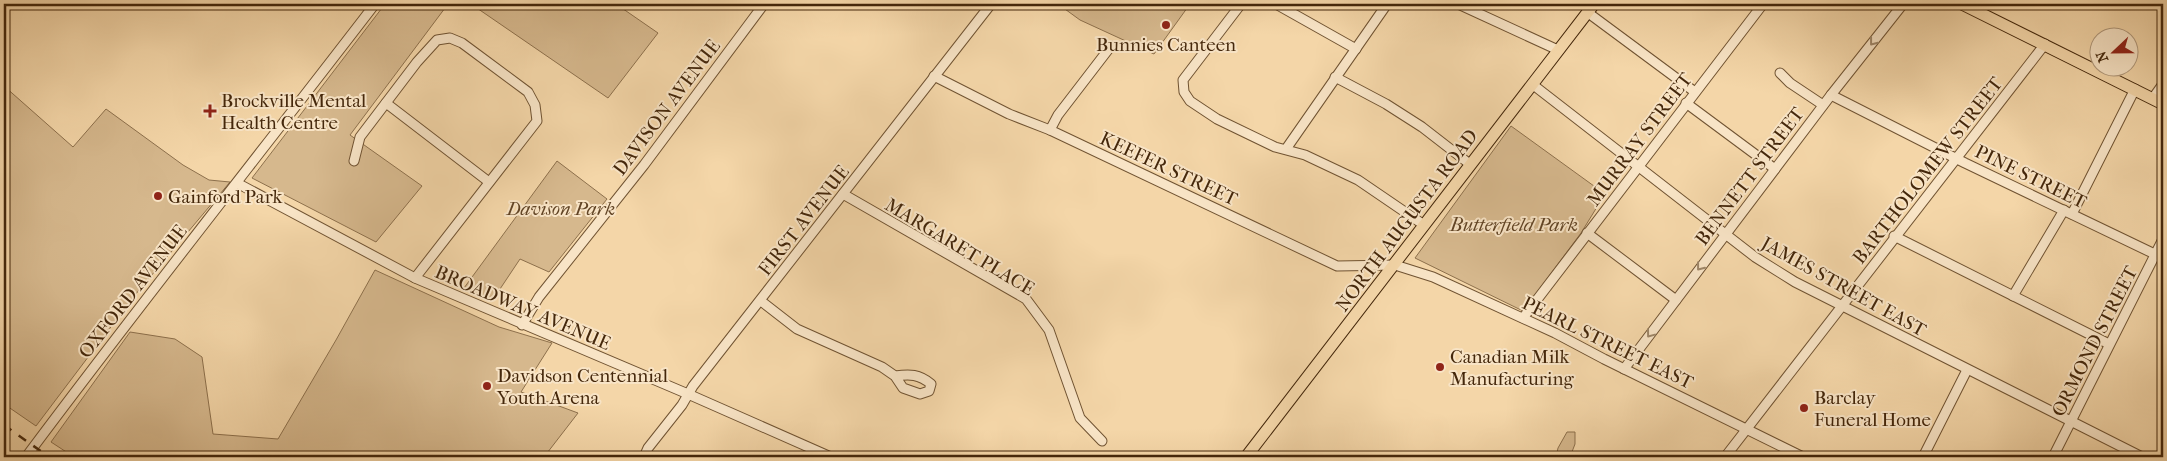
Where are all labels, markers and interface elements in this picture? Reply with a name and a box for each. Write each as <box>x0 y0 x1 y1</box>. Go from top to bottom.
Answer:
marker: Bunnies Canteen <box>1160 19 1172 31</box>
north arrow <box>2090 28 2140 78</box>
place label: Bunnies Canteen <box>1096 34 1236 56</box>
street label: DAVISON AVENUE <box>609 35 725 180</box>
one-way arrow <box>1870 36 1878 45</box>
text: N <box>2092 48 2112 65</box>
street label: MURRAY STREET <box>1583 69 1697 210</box>
street label: BARTHOLOMEW STREET <box>1848 73 2008 268</box>
place label: Brockville Mental Health Centre <box>221 90 366 134</box>
street label: BENNETT STREET <box>1691 103 1809 250</box>
marker: Brockville Mental Health Centre <box>203 104 217 118</box>
street label: NORTH AUGUSTA ROAD <box>1331 125 1482 316</box>
street label: KEEFER STREET <box>1096 127 1241 210</box>
street label: PINE STREET <box>1971 140 2090 213</box>
street label: FIRST AVENUE <box>754 161 854 280</box>
place label: Gainford Park <box>168 186 283 208</box>
marker: Gainford Park <box>152 190 164 202</box>
street label: MARGARET PLACE <box>881 194 1039 300</box>
park label: Davison Park <box>505 198 615 220</box>
park label: Butterfield Park <box>1449 214 1578 236</box>
street label: OXFORD AVENUE <box>74 220 192 362</box>
street label: JAMES STREET EAST <box>1755 231 1930 341</box>
street label: BROADWAY AVENUE <box>431 261 614 355</box>
one-way arrow <box>1698 261 1706 270</box>
street label: ORMOND STREET <box>2047 262 2142 420</box>
street label: PEARL STREET EAST <box>1518 292 1697 394</box>
one-way arrow <box>1647 328 1656 338</box>
place label: Canadian Milk Manufacturing <box>1450 346 1574 390</box>
marker: Canadian Milk Manufacturing <box>1434 361 1446 373</box>
place label: Davidson Centennial Youth Arena <box>496 365 668 409</box>
marker: Davidson Centennial Youth Arena <box>481 380 493 392</box>
place label: Barclay Funeral Home <box>1814 387 1931 431</box>
marker: Barclay Funeral Home <box>1798 402 1810 414</box>

